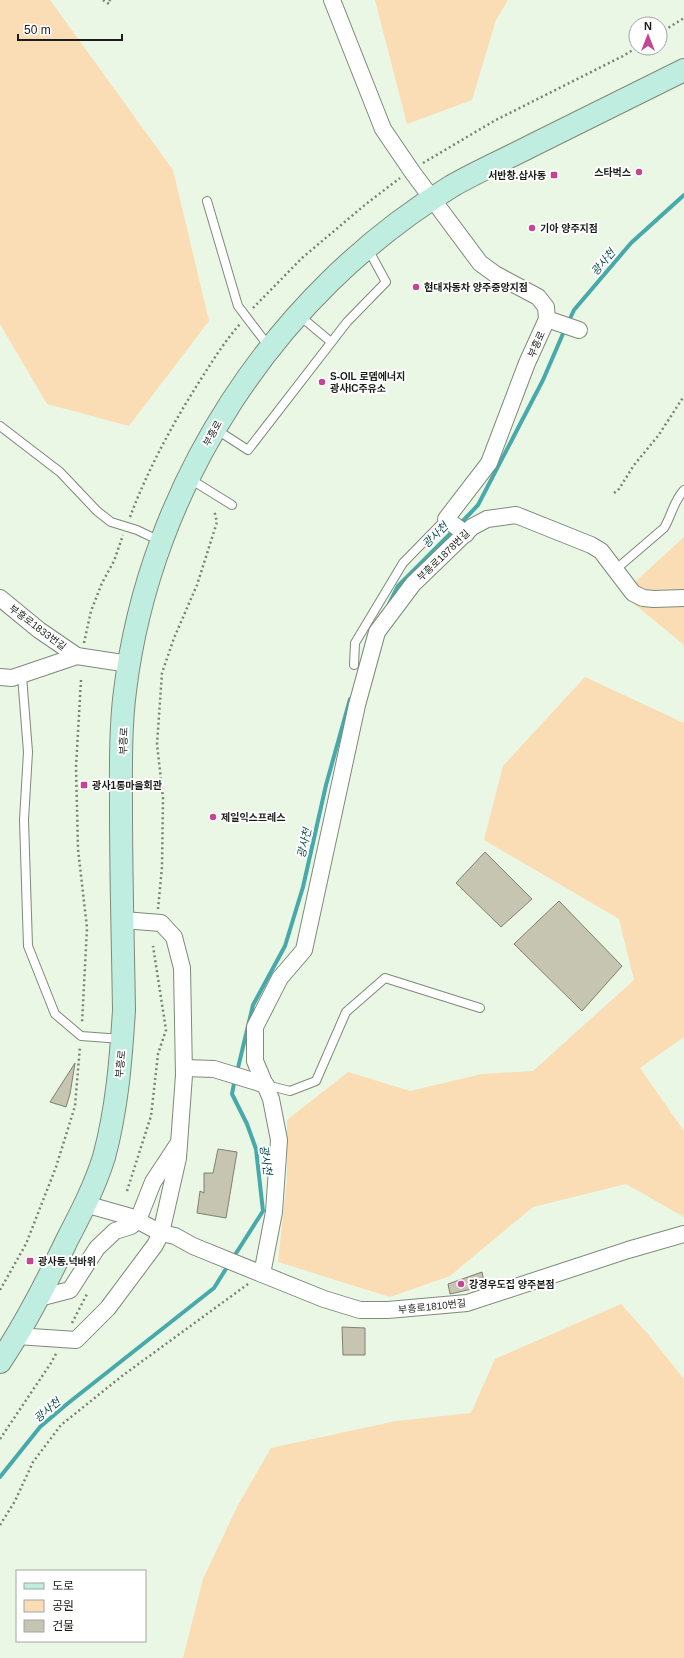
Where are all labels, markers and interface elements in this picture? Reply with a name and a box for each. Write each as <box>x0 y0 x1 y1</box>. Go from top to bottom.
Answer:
scale bar <box>18 16 122 42</box>
north arrow <box>628 16 668 56</box>
text: N <box>644 20 652 32</box>
text: 50 m <box>24 23 51 37</box>
place label: 스타벅스 <box>594 167 631 178</box>
marker: 스타벅스 <box>634 167 644 177</box>
place label: 서반창.삽사동 <box>488 170 546 181</box>
marker: 서반창.삽사동 <box>549 170 559 180</box>
marker: 기아 양주지점 <box>527 223 537 233</box>
place label: 기아 양주지점 <box>540 223 598 234</box>
water label: 광사천 <box>589 245 619 277</box>
place label: 현대자동차 양주중앙지점 <box>424 281 528 293</box>
marker: 현대자동차 양주중앙지점 <box>411 282 421 292</box>
street label: 부흥로 <box>526 329 547 359</box>
place label: S-OIL 로뎀에너지 광사IC주유소 <box>330 371 405 394</box>
marker: S-OIL 로뎀에너지 광사IC주유소 <box>317 377 327 387</box>
street label: 부흥로 <box>201 419 224 448</box>
water label: 광사천 <box>420 519 451 550</box>
street label: 부흥로1878번길 <box>415 528 472 583</box>
street label: 부흥로1833번길 <box>7 602 68 652</box>
street label: 부흥로 <box>118 727 129 755</box>
marker: 광사1통마을회관 <box>79 780 89 790</box>
place label: 광사1통마을회관 <box>92 780 162 791</box>
marker: 제일익스프레스 <box>208 812 218 822</box>
place label: 제일익스프레스 <box>221 812 285 823</box>
water label: 광사천 <box>295 825 314 859</box>
street label: 부흥로 <box>114 1050 127 1078</box>
water label: 광사천 <box>258 1144 275 1178</box>
marker: 광사동.넉바위 <box>25 1256 35 1266</box>
place label: 광사동.넉바위 <box>38 1256 96 1267</box>
marker: 강경우도집 양주본점 <box>456 1279 466 1289</box>
place label: 강경우도집 양주본점 <box>469 1279 555 1290</box>
street label: 부흥로1810번길 <box>398 1297 467 1316</box>
water label: 광사천 <box>32 1394 64 1424</box>
legend <box>16 1570 146 1642</box>
text: 도로 <box>52 1579 74 1593</box>
text: 공원 <box>52 1599 74 1613</box>
text: 건물 <box>52 1619 74 1633</box>

